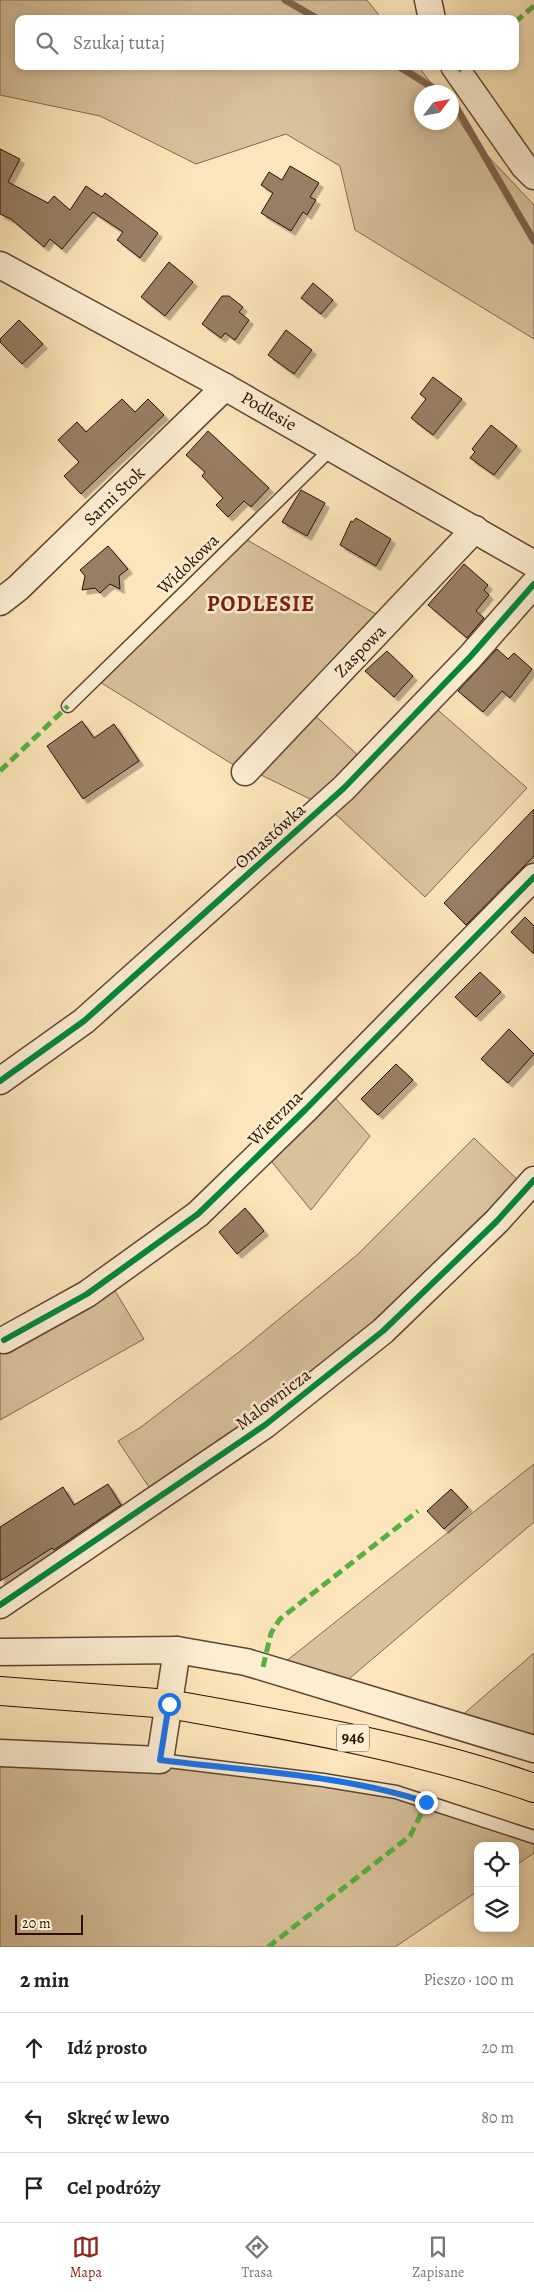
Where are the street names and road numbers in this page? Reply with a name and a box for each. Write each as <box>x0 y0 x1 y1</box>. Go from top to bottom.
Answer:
street label: Podlesie <box>237 385 301 437</box>
street label: Sarni Stok <box>78 461 150 531</box>
street label: Widokowa <box>151 528 225 600</box>
street label: Zaspowa <box>329 619 392 683</box>
street label: Omastówka <box>230 797 311 874</box>
street label: Wietrzna <box>242 1085 308 1151</box>
street label: Malownicza <box>230 1362 316 1435</box>
road number: 946 <box>337 1725 369 1752</box>

